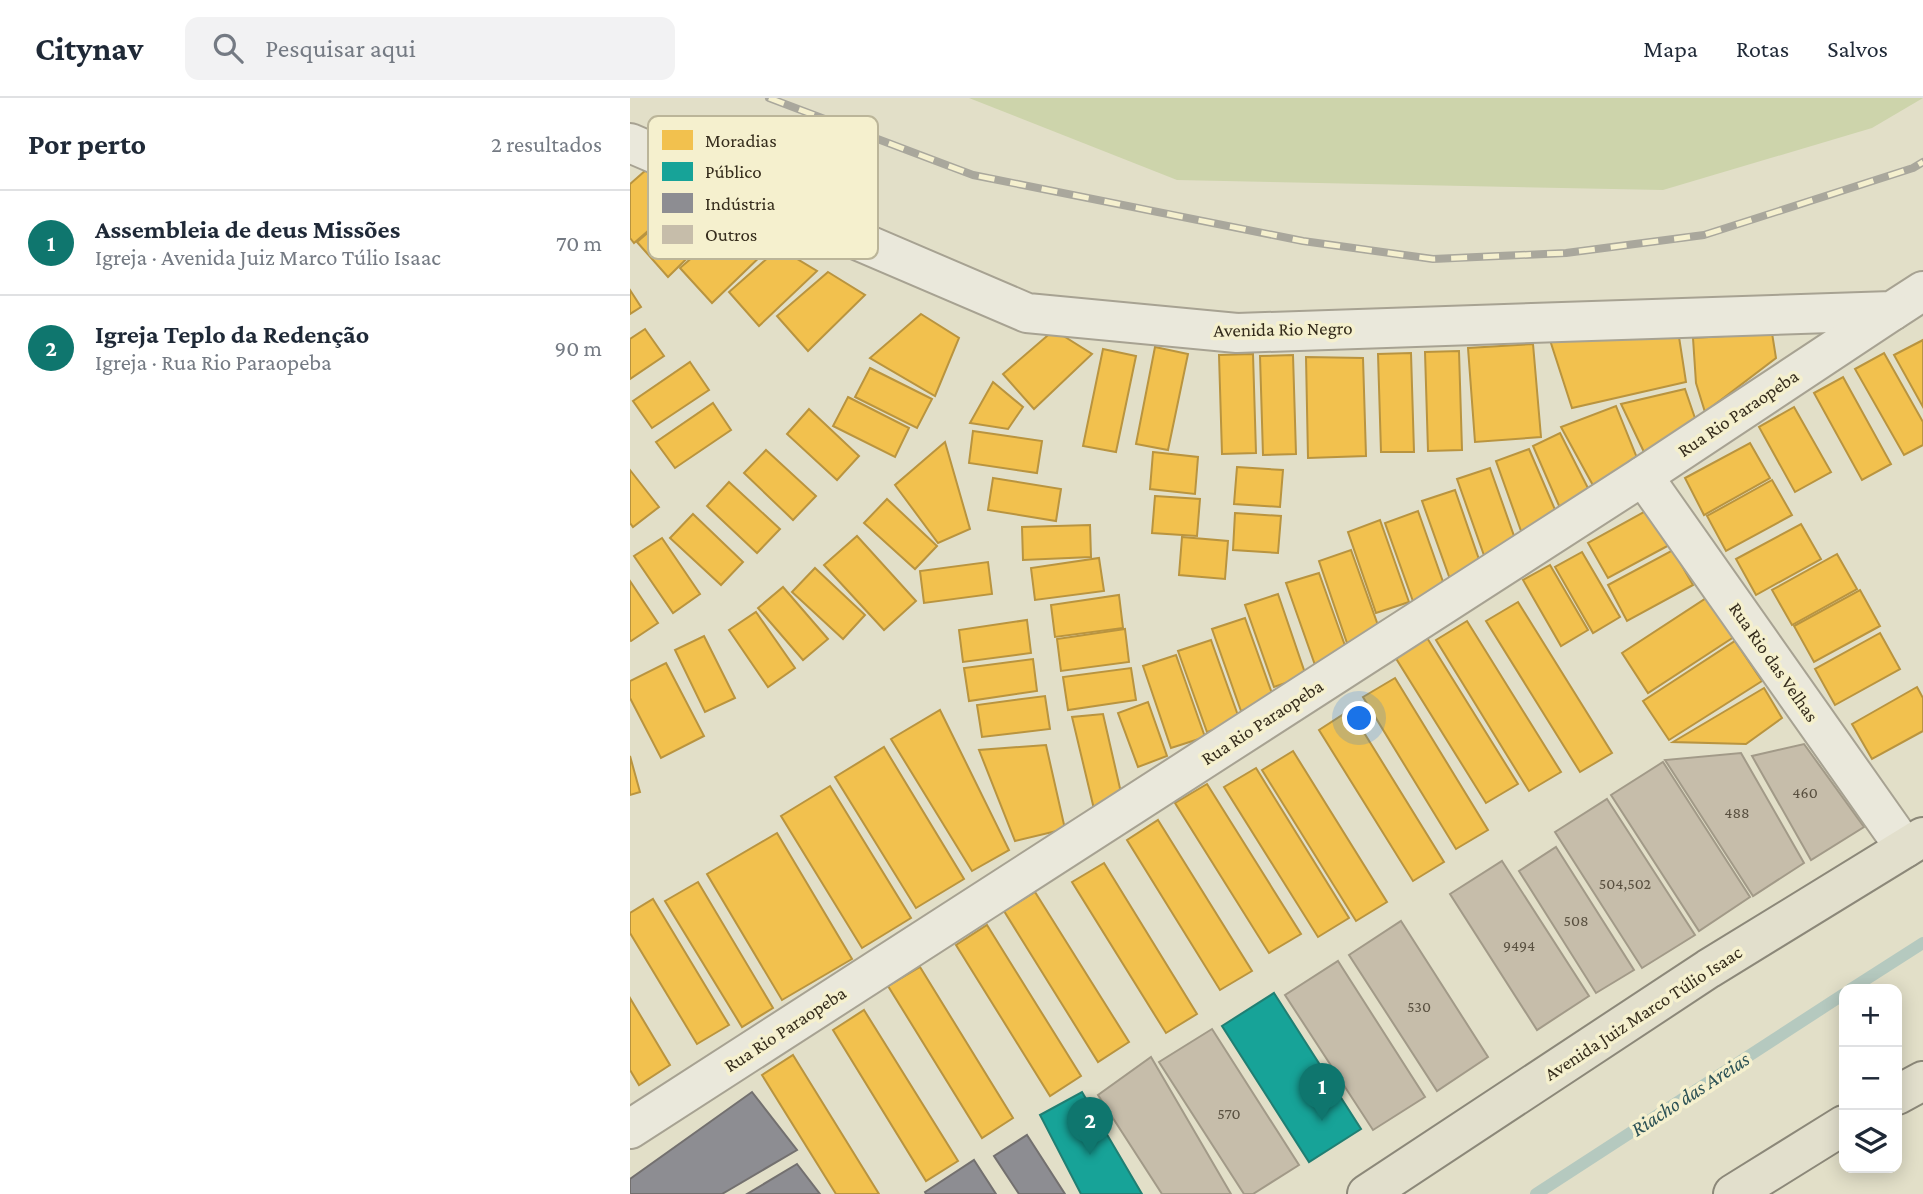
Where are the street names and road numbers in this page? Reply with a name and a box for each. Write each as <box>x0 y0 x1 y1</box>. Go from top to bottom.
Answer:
street label: Avenida Rio Negro <box>1213 317 1353 341</box>
street label: Rua Rio Paraopeba <box>1674 365 1802 461</box>
street label: Rua Rio das Velhas <box>1725 598 1823 726</box>
street label: Rua Rio Paraopeba <box>1197 675 1327 769</box>
street label: Avenida Juiz Marco Túlio Isaac <box>1540 941 1746 1085</box>
street label: Rua Rio Paraopeba <box>720 982 850 1076</box>

